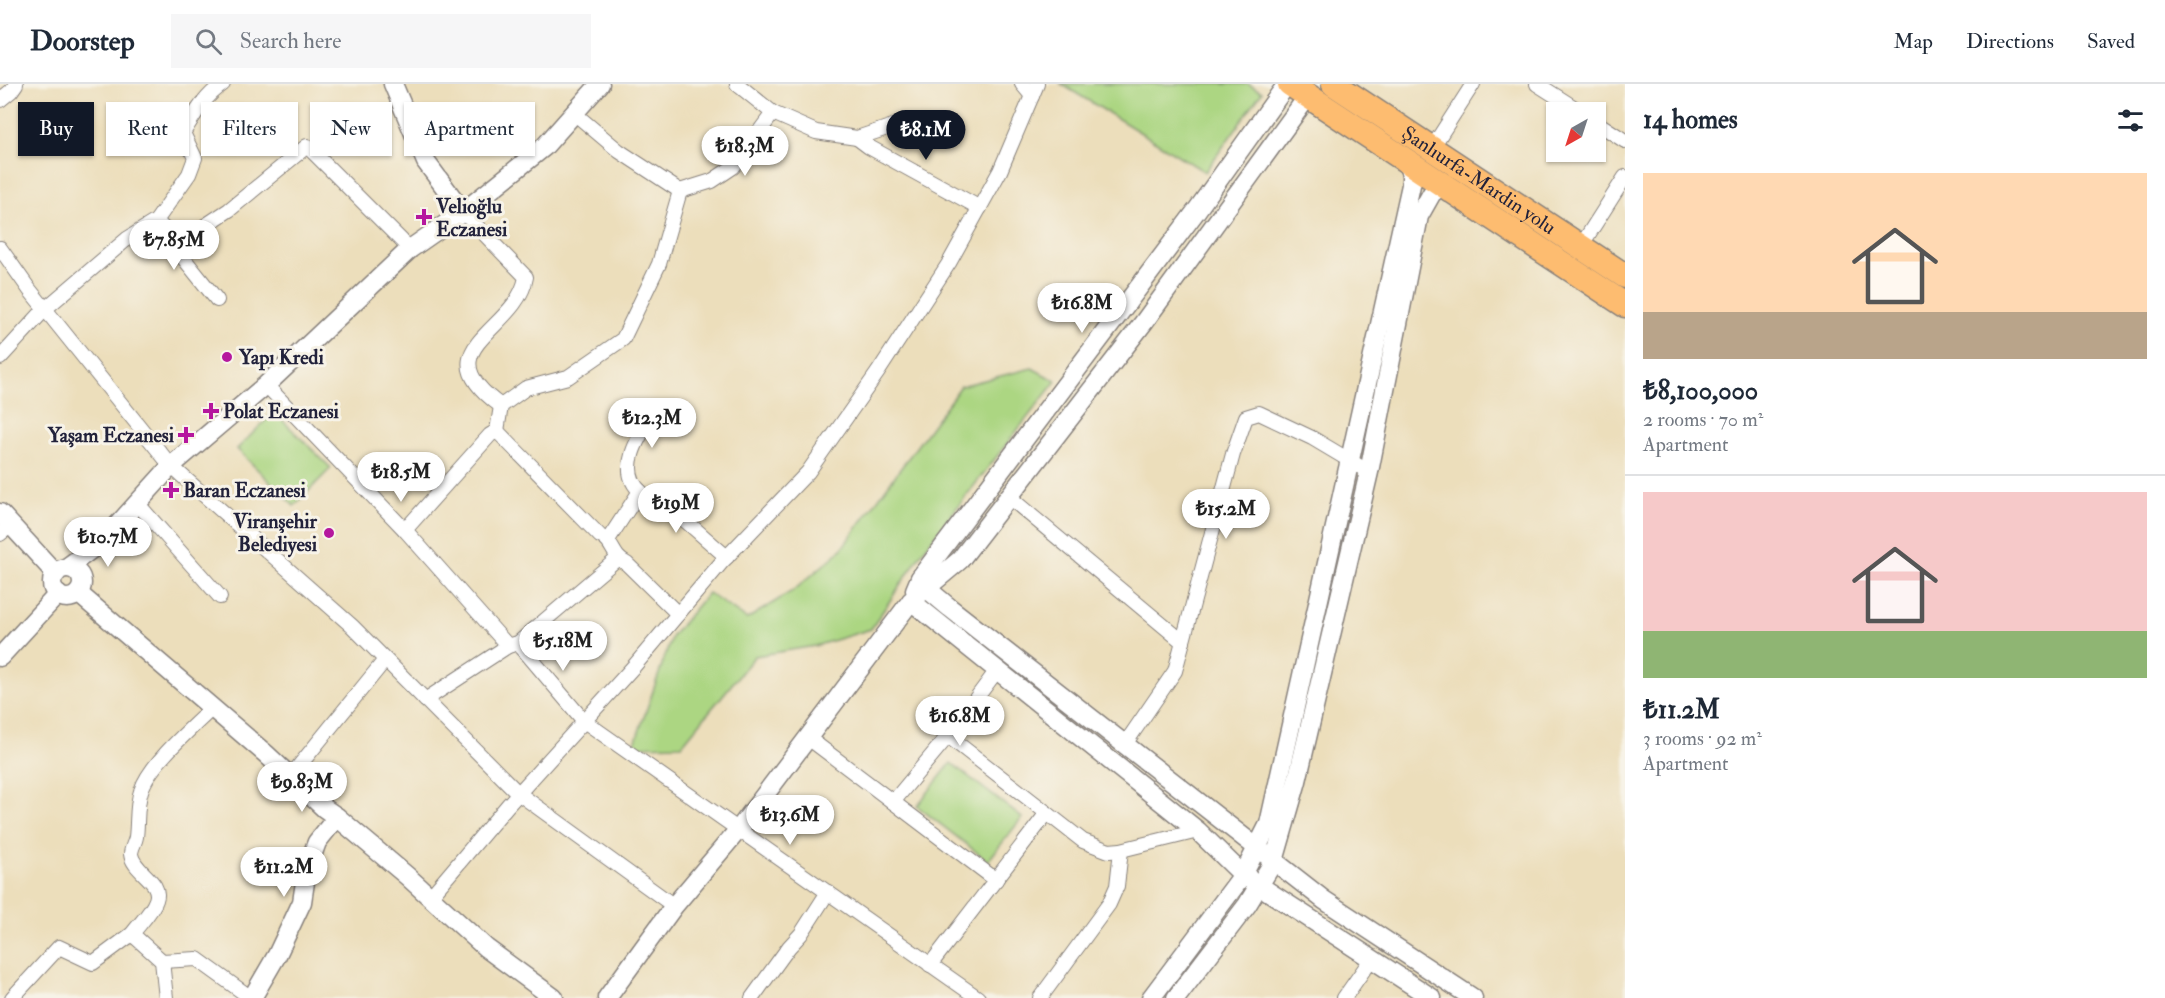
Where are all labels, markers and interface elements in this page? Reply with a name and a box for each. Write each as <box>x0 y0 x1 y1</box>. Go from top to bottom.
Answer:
search box <box>171 14 591 68</box>
text: Doorstep <box>30 24 135 59</box>
icon: search <box>192 25 225 58</box>
text: Search here <box>240 27 341 55</box>
text: Map <box>1893 28 1933 55</box>
text: Directions <box>1966 28 2054 55</box>
text: Saved <box>2087 28 2135 55</box>
chip: Buy <box>18 102 94 156</box>
chip: Rent <box>106 102 189 156</box>
chip: Filters <box>201 102 298 156</box>
chip: New <box>310 102 392 156</box>
chip: Apartment <box>404 102 535 156</box>
north arrow <box>1546 102 1606 162</box>
map controls <box>1546 102 1606 162</box>
text: 14 homes <box>1643 104 1738 136</box>
icon: filters <box>2114 104 2147 137</box>
pin: ₺8.1M <box>884 110 968 161</box>
text: ₺8.1M <box>900 117 952 142</box>
street label: Şanlıurfa-Mardin yolu <box>1398 120 1561 240</box>
pin: ₺18.3M <box>696 126 794 177</box>
text: ₺18.3M <box>716 133 774 158</box>
place label: Velioğlu Eczanesi <box>435 194 508 242</box>
marker: Velioğlu Eczanesi <box>417 210 431 224</box>
icon: home <box>1841 212 1949 320</box>
pin: ₺7.85M <box>125 220 223 271</box>
text: ₺7.85M <box>143 227 205 252</box>
pin: ₺16.8M <box>1033 283 1131 334</box>
text: ₺16.8M <box>1051 290 1113 315</box>
place label: Yapı Kredi <box>238 345 324 371</box>
marker: Yapı Kredi <box>220 350 234 364</box>
text: ₺8,100,000 <box>1643 375 1758 407</box>
pin: ₺12.3M <box>603 398 701 449</box>
place label: Polat Eczanesi <box>223 399 340 424</box>
marker: Polat Eczanesi <box>204 404 218 418</box>
text: ₺12.3M <box>622 405 682 430</box>
text: 2 rooms · 70 m² <box>1643 407 1763 432</box>
place label: Yaşam Eczanesi <box>47 423 175 448</box>
marker: Yaşam Eczanesi <box>179 428 193 442</box>
text: Apartment <box>1643 432 1728 457</box>
pin: ₺18.5M <box>352 452 450 503</box>
text: ₺18.5M <box>371 459 431 484</box>
place label: Baran Eczanesi <box>183 478 306 503</box>
marker: Baran Eczanesi <box>164 483 178 497</box>
pin: ₺19M <box>640 483 712 534</box>
pin: ₺15.2M <box>1177 489 1275 540</box>
text: ₺19M <box>652 490 700 515</box>
text: ₺15.2M <box>1196 496 1256 521</box>
place label: Viranşehir Belediyesi <box>232 509 318 558</box>
pin: ₺10.7M <box>59 517 157 568</box>
text: ₺10.7M <box>78 524 138 549</box>
marker: Viranşehir Belediyesi <box>322 526 336 540</box>
icon: home <box>1841 531 1949 639</box>
pin: ₺5.18M <box>514 621 612 672</box>
text: ₺5.18M <box>533 628 593 653</box>
text: ₺11.2M <box>1643 694 1720 726</box>
pin: ₺16.8M <box>911 696 1009 747</box>
text: ₺16.8M <box>929 703 991 728</box>
text: 3 rooms · 92 m² <box>1643 726 1762 751</box>
text: Apartment <box>1643 751 1728 776</box>
pin: ₺9.83M <box>253 762 351 813</box>
text: ₺9.83M <box>271 769 333 794</box>
pin: ₺13.6M <box>741 795 839 846</box>
text: ₺13.6M <box>760 802 820 827</box>
pin: ₺11.2M <box>235 847 333 898</box>
text: ₺11.2M <box>254 854 314 879</box>

